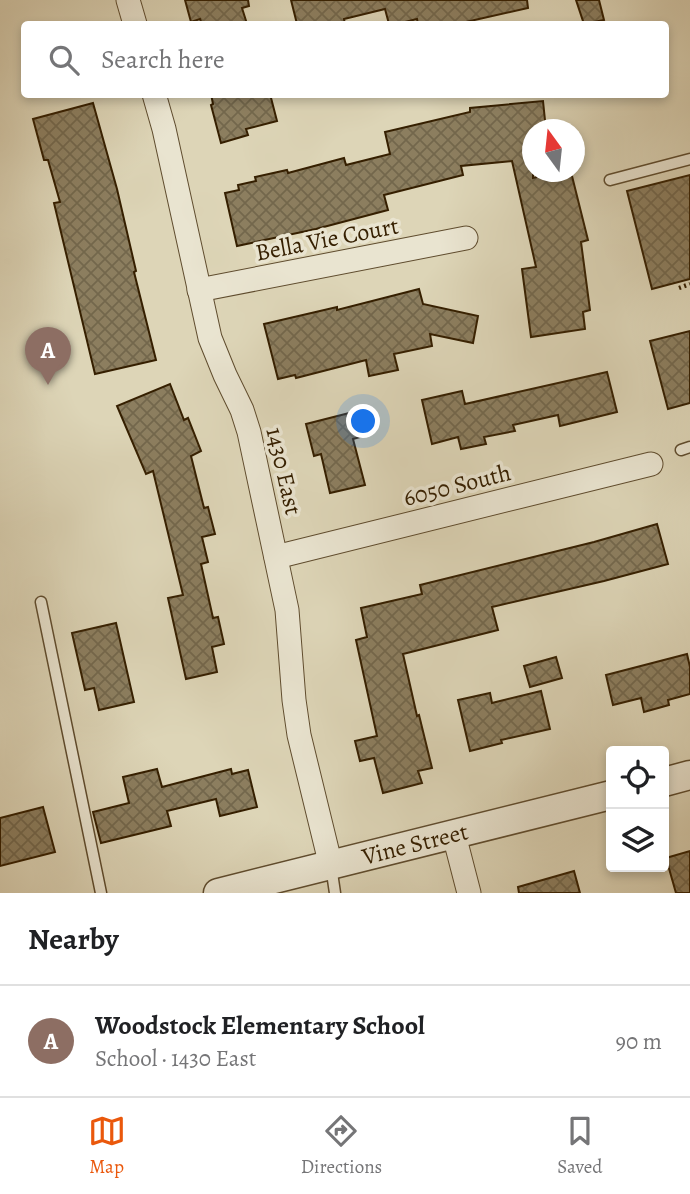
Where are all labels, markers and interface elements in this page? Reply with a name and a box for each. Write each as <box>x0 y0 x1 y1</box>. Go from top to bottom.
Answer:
search box <box>21 21 669 98</box>
icon: search <box>45 41 83 79</box>
text: Search here <box>101 42 225 77</box>
north arrow <box>522 119 585 182</box>
street label: Bella Vie Court <box>253 209 401 269</box>
pin: A <box>25 327 71 385</box>
your location <box>346 404 380 438</box>
street label: 1430 East <box>258 424 310 518</box>
street label: 6050 South <box>400 456 514 514</box>
map controls <box>606 746 669 872</box>
button: locate <box>606 746 669 809</box>
button: layers <box>606 809 669 872</box>
street label: Vine Street <box>358 815 471 873</box>
text: Nearby <box>28 919 119 959</box>
text: Woodstock Elementary School <box>95 1008 425 1043</box>
text: A <box>44 1026 58 1057</box>
text: 90 m <box>616 1026 662 1057</box>
text: School · 1430 East <box>95 1043 256 1074</box>
tab: Map <box>88 1112 126 1180</box>
tab: Directions <box>301 1112 382 1180</box>
tab: Saved <box>557 1112 602 1180</box>

